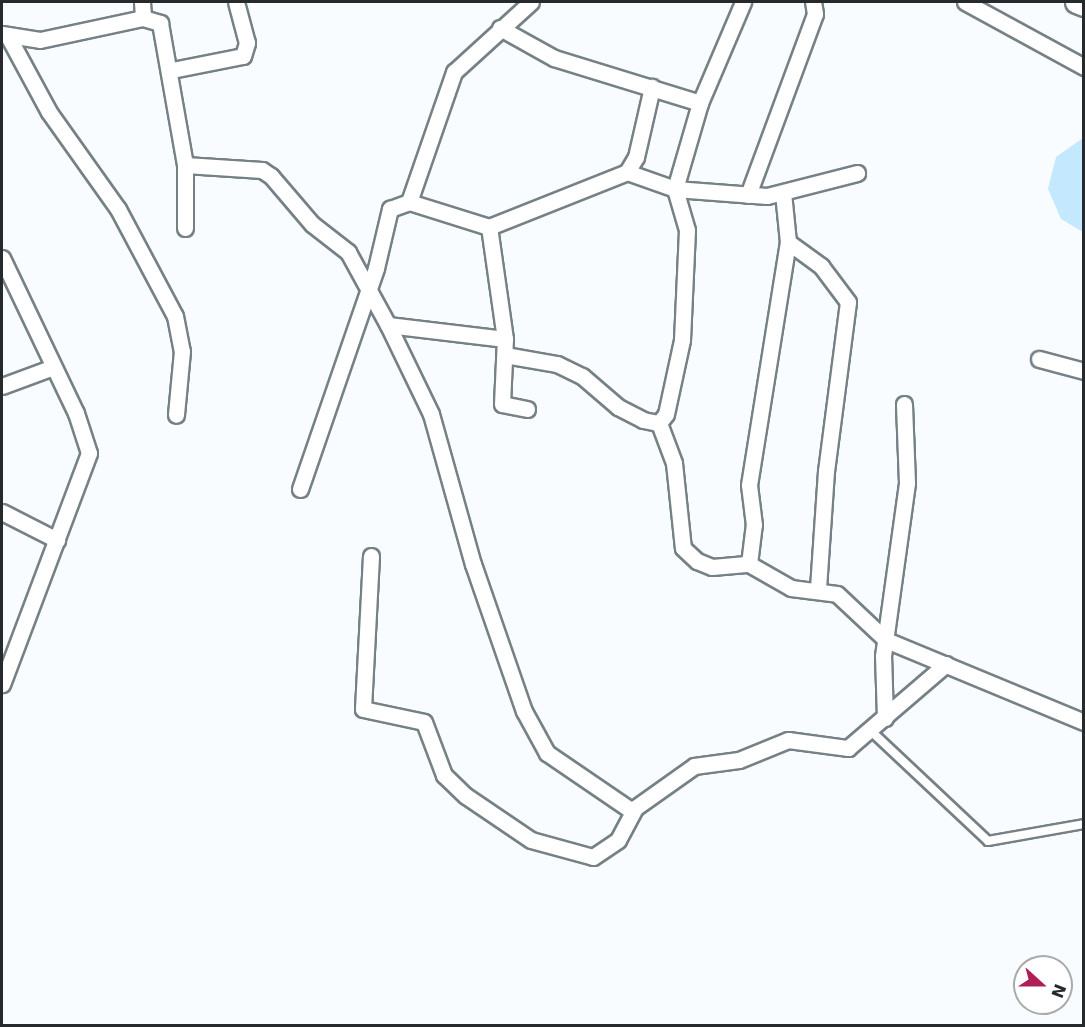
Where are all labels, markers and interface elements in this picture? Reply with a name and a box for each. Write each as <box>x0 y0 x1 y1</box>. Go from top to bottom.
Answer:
north arrow <box>1013 955 1073 1015</box>
text: N <box>1047 981 1070 1001</box>

